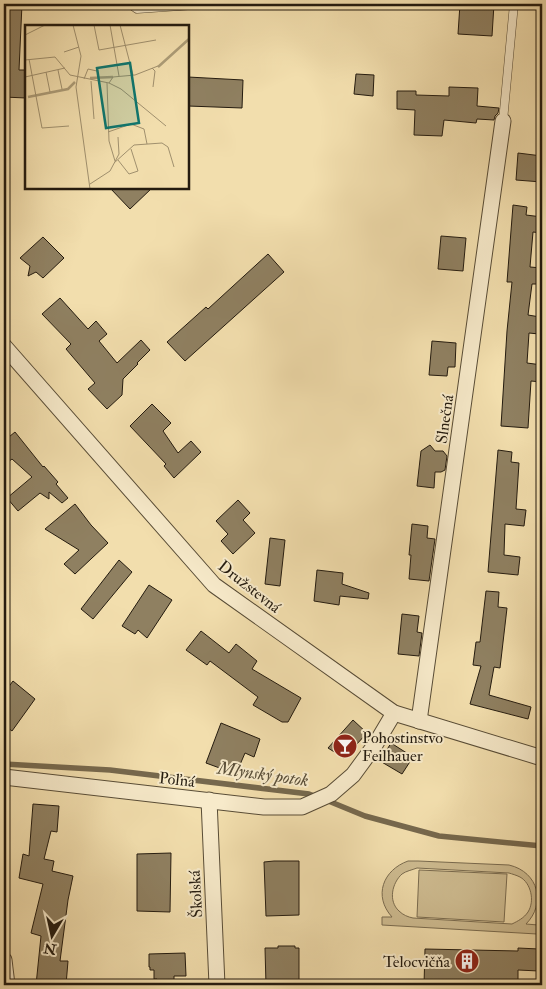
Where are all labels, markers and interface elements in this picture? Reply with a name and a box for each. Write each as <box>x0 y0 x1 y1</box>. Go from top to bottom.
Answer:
inset map <box>25 25 189 189</box>
street label: Slnečná <box>432 393 458 445</box>
street label: Družstevná <box>214 556 285 618</box>
place label: Pohostinstvo Feilhauer <box>362 728 443 766</box>
bar icon: Pohostinstvo Feilhauer <box>332 733 358 759</box>
water label: Mlynský potok <box>215 757 310 792</box>
street label: Poľná <box>158 768 196 792</box>
street label: Školská <box>184 869 207 918</box>
north arrow <box>28 912 78 962</box>
text: N <box>42 939 59 958</box>
building icon: Telocvičňa <box>454 948 480 974</box>
place label: Telocvičňa <box>383 952 450 972</box>

